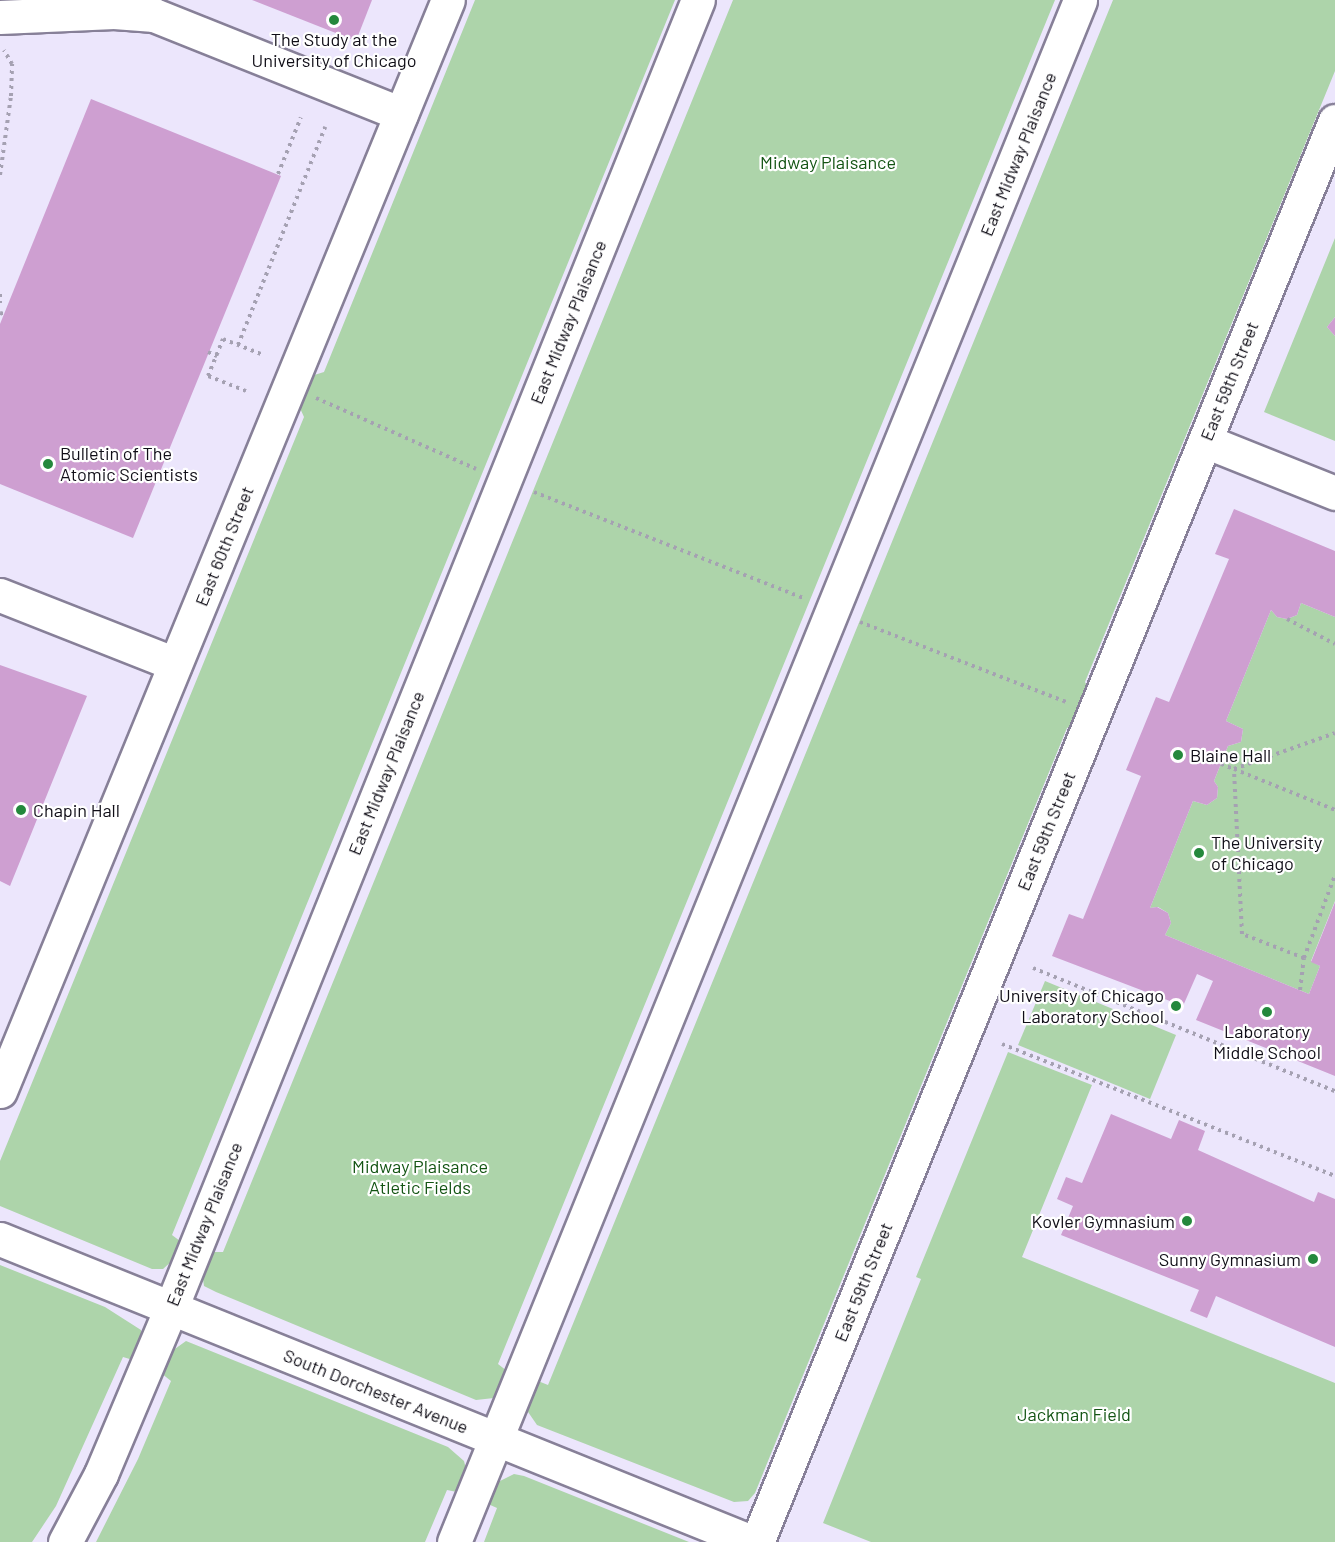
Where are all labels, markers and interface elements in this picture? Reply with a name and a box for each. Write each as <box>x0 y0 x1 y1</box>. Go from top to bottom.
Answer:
marker: The Study at the University of Chicago <box>327 13 341 27</box>
place label: The Study at the University of Chicago <box>252 29 416 72</box>
street label: East Midway Plaisance <box>975 69 1061 239</box>
park label: Midway Plaisance <box>760 151 896 173</box>
street label: East Midway Plaisance <box>525 237 611 407</box>
street label: East 59th Street <box>1195 318 1263 444</box>
place label: Bulletin of The Atomic Scientists <box>60 443 198 486</box>
marker: Bulletin of The Atomic Scientists <box>41 457 55 471</box>
street label: East 60th Street <box>190 483 258 609</box>
street label: East Midway Plaisance <box>343 688 429 858</box>
place label: Blaine Hall <box>1190 744 1271 766</box>
marker: Blaine Hall <box>1171 748 1185 762</box>
street label: East 59th Street <box>1012 768 1080 894</box>
place label: Chapin Hall <box>33 799 120 821</box>
marker: Chapin Hall <box>14 803 28 817</box>
place label: The University of Chicago <box>1211 832 1322 874</box>
marker: The University of Chicago <box>1192 846 1206 860</box>
place label: University of Chicago Laboratory School <box>999 985 1164 1028</box>
marker: University of Chicago Laboratory School <box>1169 999 1183 1013</box>
marker: Laboratory Middle School <box>1260 1005 1274 1019</box>
place label: Laboratory Middle School <box>1213 1021 1321 1064</box>
street label: East Midway Plaisance <box>161 1139 247 1309</box>
park label: Midway Plaisance Atletic Fields <box>352 1156 488 1198</box>
place label: Kovler Gymnasium <box>1031 1210 1175 1232</box>
marker: Kovler Gymnasium <box>1180 1214 1194 1228</box>
street label: East 59th Street <box>829 1219 897 1345</box>
place label: Sunny Gymnasium <box>1159 1248 1301 1270</box>
marker: Sunny Gymnasium <box>1306 1252 1320 1266</box>
street label: South Dorchester Avenue <box>280 1344 472 1438</box>
park label: Jackman Field <box>1017 1403 1131 1425</box>

